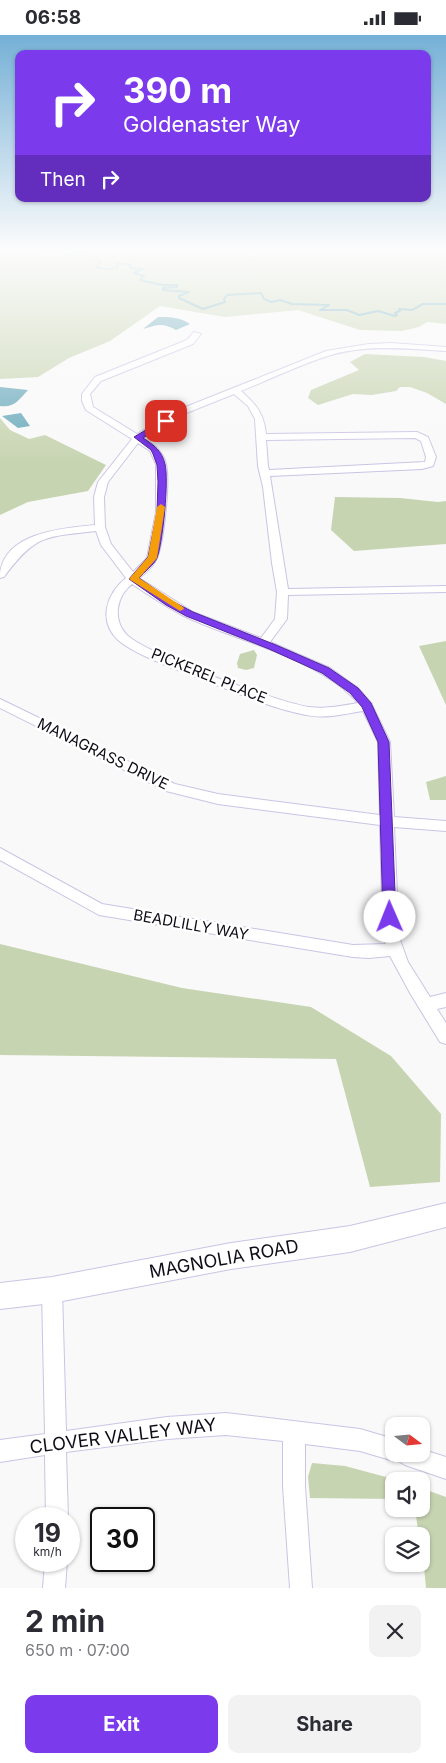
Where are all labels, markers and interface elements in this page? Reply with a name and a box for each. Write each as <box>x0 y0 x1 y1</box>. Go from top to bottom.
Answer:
text: 06:58 <box>25 6 81 29</box>
text: 390 m <box>123 69 232 111</box>
icon: right <box>40 70 105 135</box>
text: Goldenaster Way <box>123 111 300 137</box>
icon: right <box>96 165 124 193</box>
text: Then <box>40 168 86 191</box>
pin <box>145 400 187 442</box>
icon: arrive <box>152 407 180 435</box>
street label: PICKEREL PLACE <box>149 644 270 707</box>
street label: MANAGRASS DRIVE <box>35 714 172 794</box>
position arrow <box>363 890 415 942</box>
street label: BEADLILLY WAY <box>132 905 250 944</box>
street label: MAGNOLIA ROAD <box>148 1235 300 1282</box>
street label: CLOVER VALLEY WAY <box>28 1414 217 1457</box>
north arrow <box>385 1417 430 1463</box>
map controls <box>385 1417 430 1572</box>
button: sound <box>385 1472 430 1517</box>
speed limit sign: 30 <box>90 1507 155 1572</box>
text: 19 <box>34 1518 61 1548</box>
button: layers <box>385 1527 430 1572</box>
text: km/h <box>33 1544 62 1559</box>
text: 2 min <box>25 1603 105 1639</box>
button: close <box>369 1605 421 1657</box>
text: 650 m · 07:00 <box>25 1640 130 1660</box>
button: Exit <box>25 1695 218 1753</box>
button: Share <box>228 1695 421 1753</box>

